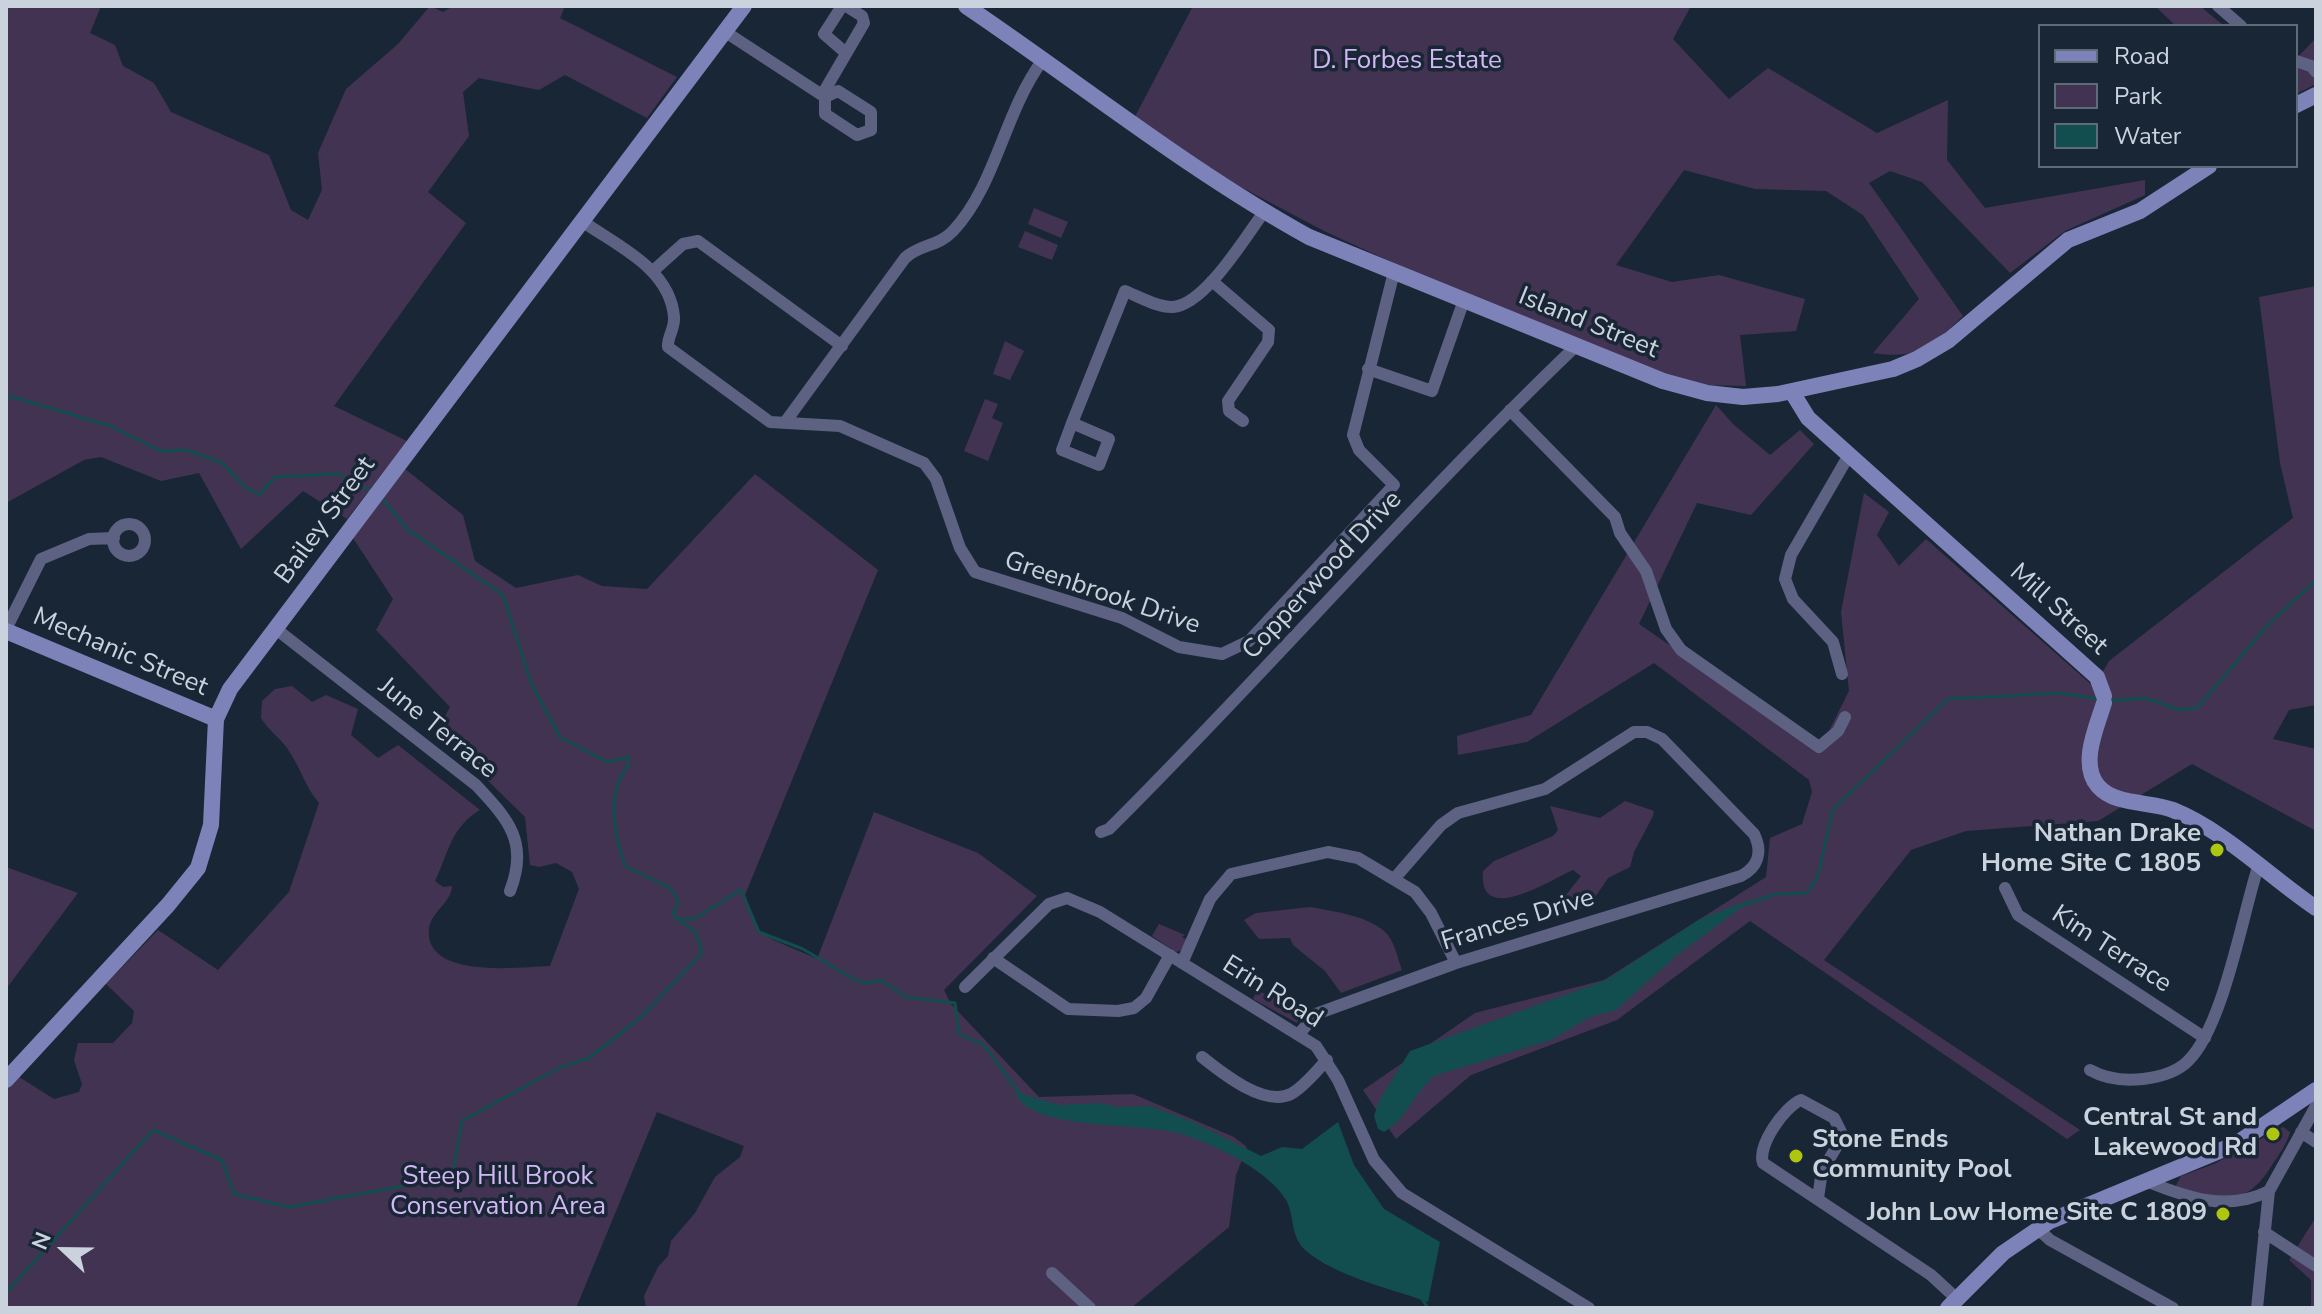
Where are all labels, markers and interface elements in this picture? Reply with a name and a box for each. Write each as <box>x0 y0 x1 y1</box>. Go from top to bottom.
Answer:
legend <box>2038 24 2298 168</box>
text: Road <box>2114 40 2170 72</box>
park label: D. Forbes Estate <box>1312 46 1502 78</box>
text: Park <box>2114 80 2162 112</box>
text: Water <box>2114 120 2181 152</box>
street label: Island Street <box>1513 282 1663 366</box>
street label: Bailey Street <box>269 451 383 591</box>
street label: Copperwood Drive <box>1237 485 1409 667</box>
street label: Greenbrook Drive <box>1000 546 1204 642</box>
street label: Mill Street <box>2002 558 2114 662</box>
street label: Mechanic Street <box>28 602 212 704</box>
street label: June Terrace <box>371 672 503 786</box>
place label: Nathan Drake Home Site C 1805 <box>1981 819 2201 880</box>
marker: Nathan Drake Home Site C 1805 <box>2208 841 2226 859</box>
street label: Frances Drive <box>1438 883 1598 959</box>
street label: Kim Terrace <box>2045 900 2177 1000</box>
street label: Erin Road <box>1216 950 1328 1036</box>
place label: Central St and Lakewood Rd <box>2083 1103 2257 1164</box>
place label: Stone Ends Community Pool <box>1812 1125 2012 1186</box>
marker: Central St and Lakewood Rd <box>2264 1125 2282 1143</box>
marker: Stone Ends Community Pool <box>1787 1147 1805 1165</box>
park label: Steep Hill Brook Conservation Area <box>390 1162 606 1224</box>
place label: John Low Home Site C 1809 <box>1867 1198 2207 1230</box>
marker: John Low Home Site C 1809 <box>2214 1205 2232 1223</box>
north arrow <box>24 1210 104 1290</box>
text: N <box>25 1228 59 1254</box>

